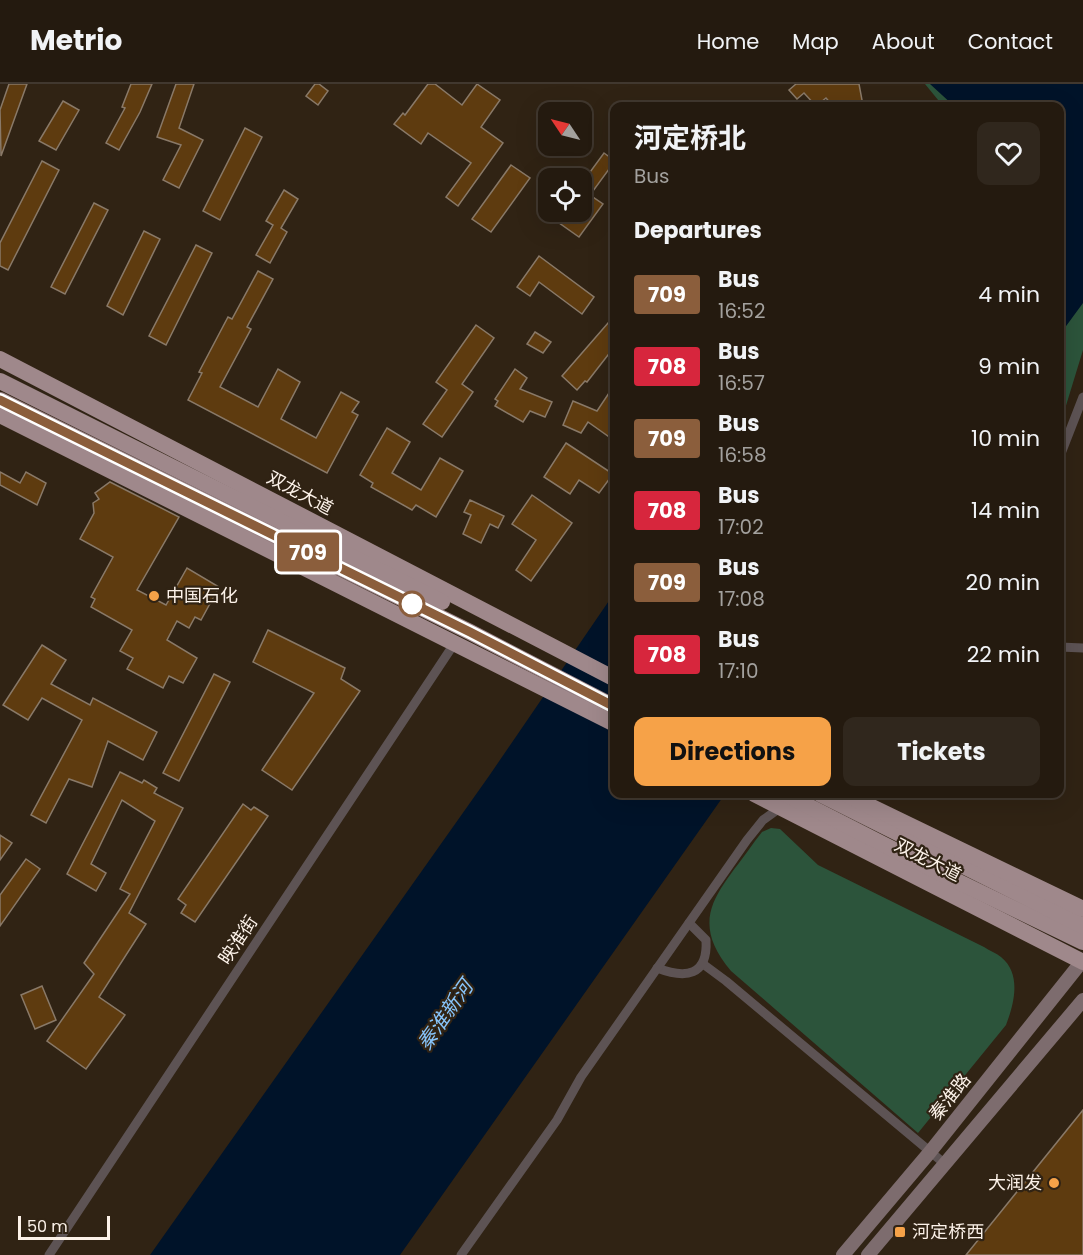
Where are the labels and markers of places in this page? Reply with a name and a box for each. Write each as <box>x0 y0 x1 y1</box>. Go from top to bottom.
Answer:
place label: 中国石化 <box>166 583 238 608</box>
marker: 中国石化 <box>147 589 161 603</box>
unlabelled marker <box>399 591 425 617</box>
place label: 大润发 <box>988 1170 1042 1195</box>
marker: 大润发 <box>1047 1176 1061 1190</box>
place label: 河定桥西 <box>912 1219 984 1244</box>
marker: 河定桥西 <box>893 1225 907 1239</box>

